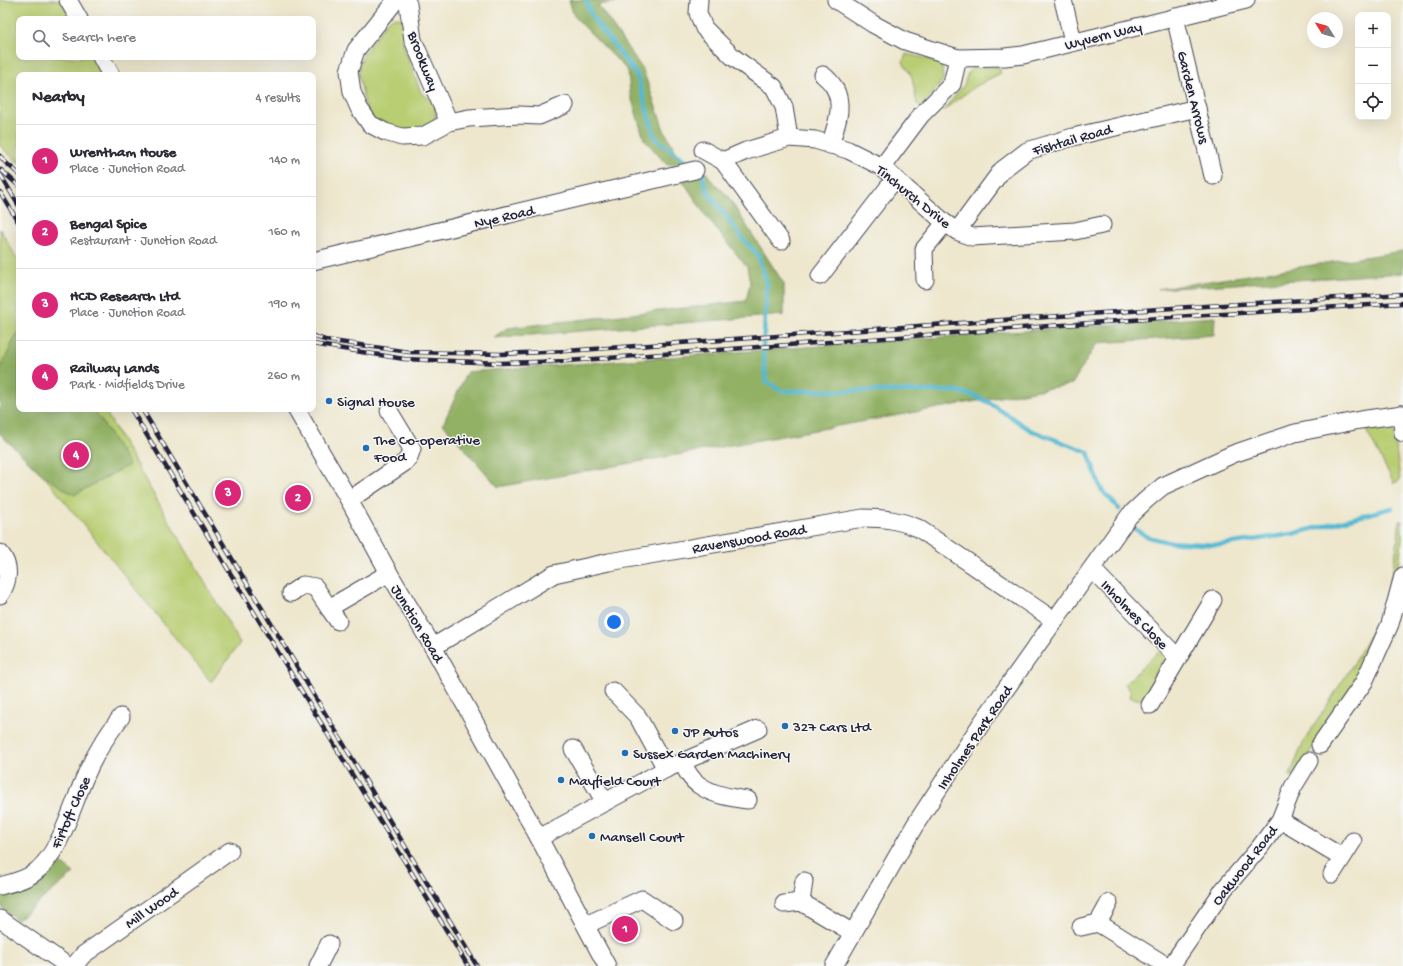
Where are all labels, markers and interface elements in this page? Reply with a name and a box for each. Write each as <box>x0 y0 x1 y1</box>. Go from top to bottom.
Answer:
north arrow <box>1307 12 1343 48</box>
map controls <box>1355 12 1391 120</box>
button: + <box>1355 12 1391 48</box>
search box <box>16 16 316 60</box>
street label: Wyvern Way <box>1063 19 1145 55</box>
icon: search <box>30 27 52 49</box>
street label: Brookway <box>402 28 442 95</box>
text: Search here <box>62 29 136 47</box>
button: − <box>1355 48 1391 84</box>
street label: Garden Arrows <box>1172 49 1212 146</box>
button: locate <box>1355 84 1391 120</box>
text: Nearby <box>32 88 85 108</box>
text: 4 results <box>256 91 300 106</box>
street label: Fishtail Road <box>1030 121 1116 161</box>
text: Wrentham House <box>70 144 176 162</box>
text: 1 <box>42 153 48 168</box>
text: 140 m <box>269 153 300 168</box>
street label: Tinchurch Drive <box>871 161 954 233</box>
text: Place · Junction Road <box>70 162 185 177</box>
street label: Nye Road <box>473 202 537 234</box>
text: Bengal Spice <box>70 216 147 234</box>
text: 2 <box>42 225 48 240</box>
text: 160 m <box>268 225 300 240</box>
text: Restaurant · Junction Road <box>70 234 217 249</box>
text: HCD Research Ltd <box>70 288 180 306</box>
text: 3 <box>42 297 48 312</box>
text: 190 m <box>269 297 300 312</box>
text: Place · Junction Road <box>70 306 185 321</box>
text: Railway Lands <box>70 360 159 378</box>
text: 4 <box>42 369 48 384</box>
text: 260 m <box>267 369 300 384</box>
text: Park · Midfields Drive <box>70 378 185 393</box>
place label: Signal House <box>337 394 415 412</box>
marker: Signal House <box>324 396 334 406</box>
place label: The Co-operative Food <box>373 432 480 467</box>
pin: 4 <box>63 440 89 470</box>
marker: The Co-operative Food <box>361 443 371 453</box>
pin: 3 <box>215 478 241 508</box>
pin: 2 <box>285 483 311 513</box>
street label: Ravenswood Road <box>691 521 809 559</box>
street label: Inholmes Close <box>1096 577 1171 654</box>
street label: Junction Road <box>386 582 447 667</box>
your location <box>604 612 624 632</box>
street label: Inholmes Park Road <box>934 681 1018 794</box>
place label: 327 Cars Ltd <box>792 719 872 737</box>
marker: 327 Cars Ltd <box>780 721 790 731</box>
place label: JP Autos <box>683 724 739 742</box>
marker: JP Autos <box>670 726 680 736</box>
place label: Sussex Garden Machinery <box>633 746 791 764</box>
marker: Sussex Garden Machinery <box>620 748 630 758</box>
place label: Mayfield Court <box>569 773 663 791</box>
street label: Firtoft Close <box>48 774 96 853</box>
marker: Mayfield Court <box>556 775 566 785</box>
street label: Oakwood Road <box>1209 822 1283 910</box>
place label: Mansell Court <box>600 829 686 847</box>
marker: Mansell Court <box>587 831 597 841</box>
street label: Mill Wood <box>122 883 183 933</box>
pin: 1 <box>612 914 638 944</box>

